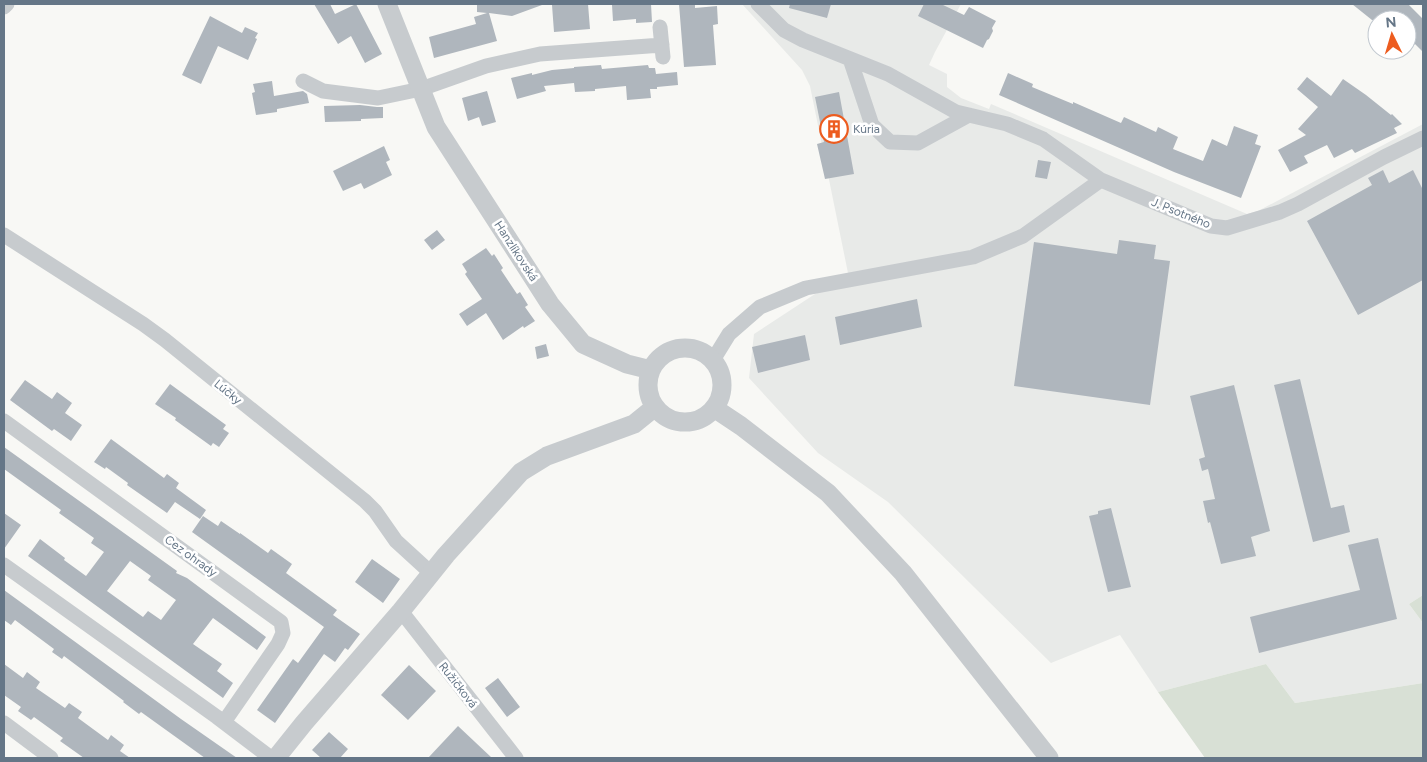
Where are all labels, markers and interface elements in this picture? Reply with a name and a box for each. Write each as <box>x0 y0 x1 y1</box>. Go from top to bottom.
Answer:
north arrow <box>1367 10 1417 60</box>
text: N <box>1385 14 1397 31</box>
building icon: Kúria <box>819 114 849 144</box>
place label: Kúria <box>853 122 880 136</box>
street label: J. Psotného <box>1149 195 1213 231</box>
street label: Hanzlíkovská <box>491 218 541 284</box>
street label: Lúčky <box>211 377 245 408</box>
street label: Cez ohrady <box>162 532 220 580</box>
street label: Ružičková <box>436 659 480 711</box>

